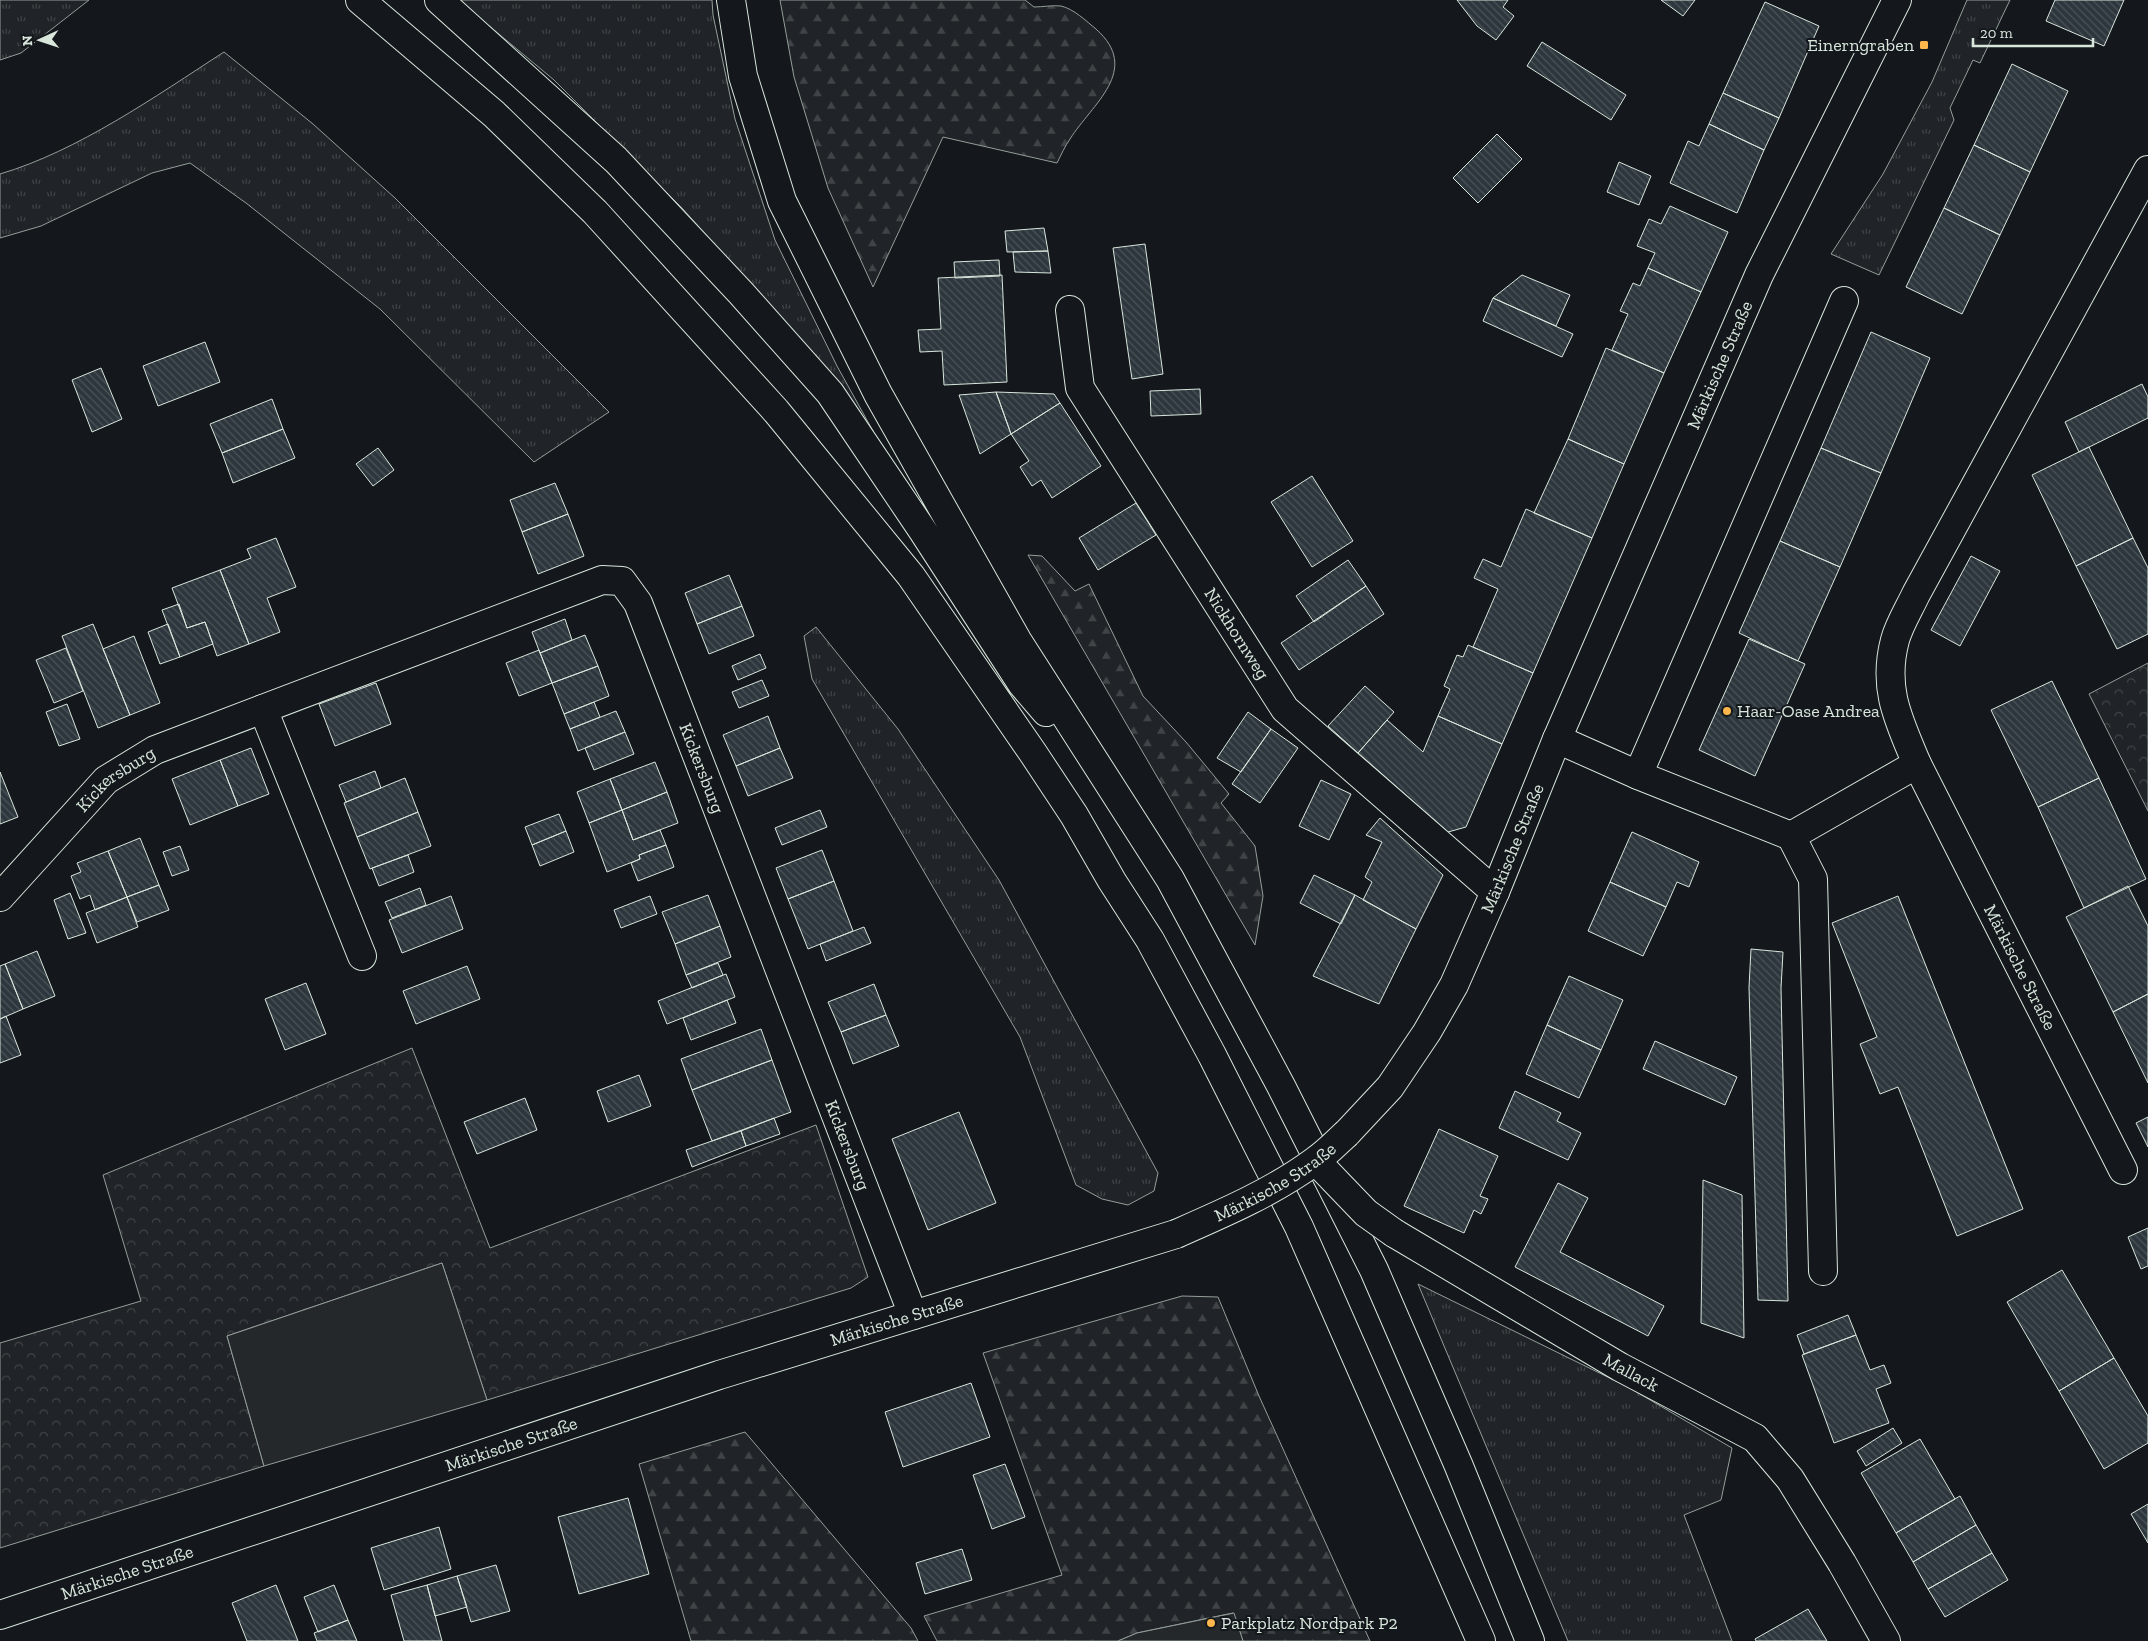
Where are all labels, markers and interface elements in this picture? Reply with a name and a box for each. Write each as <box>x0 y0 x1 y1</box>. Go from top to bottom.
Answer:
north arrow <box>15 15 65 65</box>
scale bar <box>1973 15 2093 47</box>
text: 20 m <box>1980 24 2013 42</box>
place label: Einerngraben <box>1807 34 1915 56</box>
text: N <box>19 35 36 46</box>
marker: Einerngraben <box>1918 39 1930 51</box>
street label: Märkische Straße <box>1682 297 1757 433</box>
street label: Nickhornweg <box>1199 584 1274 684</box>
place label: Haar-Oase Andrea <box>1737 700 1880 722</box>
marker: Haar-Oase Andrea <box>1721 705 1733 717</box>
street label: Kickersburg <box>674 720 729 817</box>
street label: Kickersburg <box>71 741 159 817</box>
street label: Märkische Straße <box>1476 780 1549 917</box>
street label: Märkische Straße <box>1979 901 2061 1034</box>
street label: Kickersburg <box>820 1097 875 1194</box>
street label: Märkische Straße <box>1211 1138 1341 1227</box>
street label: Märkische Straße <box>828 1289 966 1351</box>
street label: Mallack <box>1599 1348 1663 1397</box>
street label: Märkische Straße <box>442 1412 580 1477</box>
street label: Märkische Straße <box>58 1540 196 1605</box>
place label: Parkplatz Nordpark P2 <box>1221 1612 1398 1634</box>
marker: Parkplatz Nordpark P2 <box>1205 1617 1217 1629</box>

